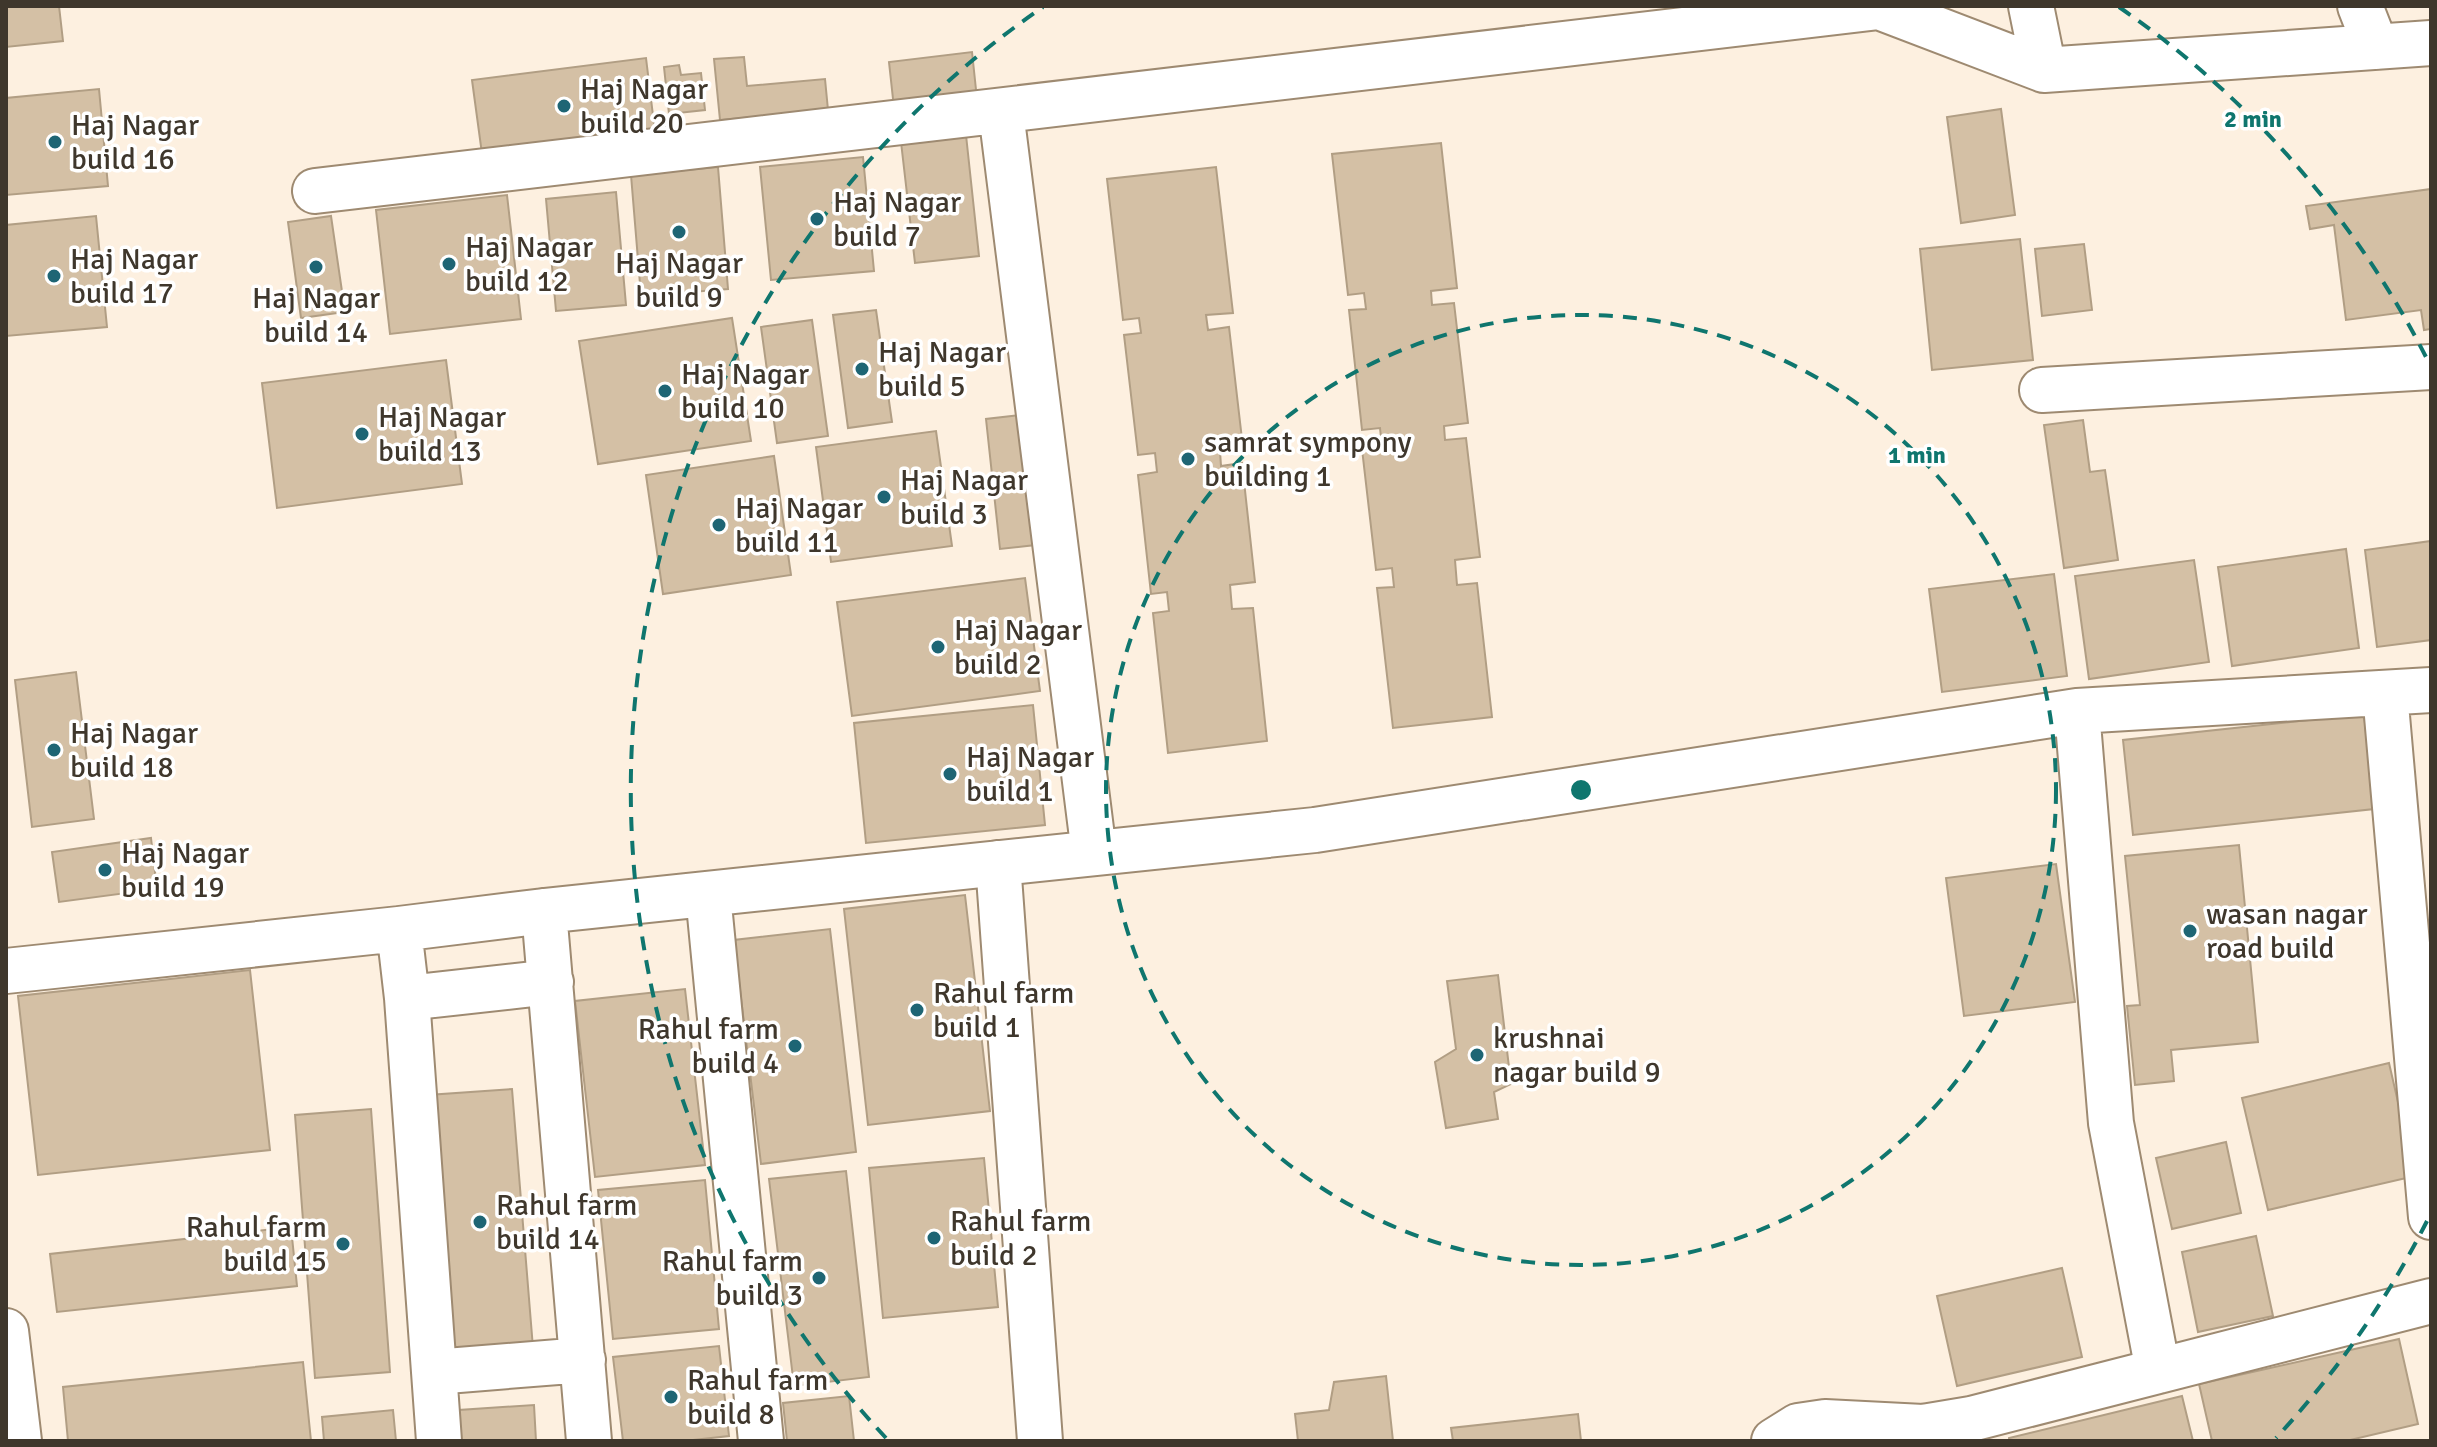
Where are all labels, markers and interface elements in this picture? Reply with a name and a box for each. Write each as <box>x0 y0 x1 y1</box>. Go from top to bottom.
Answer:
place label: Haj Nagar build 20 <box>580 71 708 142</box>
marker: Haj Nagar build 20 <box>555 97 573 115</box>
text: 2 min <box>2224 104 2282 134</box>
place label: Haj Nagar build 16 <box>71 107 199 178</box>
marker: Haj Nagar build 16 <box>46 133 64 151</box>
place label: Haj Nagar build 7 <box>833 184 961 255</box>
marker: Haj Nagar build 7 <box>808 210 826 228</box>
marker: Haj Nagar build 9 <box>670 223 688 241</box>
place label: Haj Nagar build 12 <box>465 229 593 300</box>
place label: Haj Nagar build 17 <box>70 241 198 312</box>
place label: Haj Nagar build 9 <box>615 245 743 316</box>
marker: Haj Nagar build 12 <box>440 255 458 273</box>
marker: Haj Nagar build 14 <box>307 258 325 276</box>
marker: Haj Nagar build 17 <box>45 267 63 285</box>
place label: Haj Nagar build 14 <box>252 280 380 351</box>
place label: Haj Nagar build 5 <box>878 334 1006 405</box>
place label: Haj Nagar build 10 <box>681 356 809 427</box>
marker: Haj Nagar build 5 <box>853 360 871 378</box>
marker: Haj Nagar build 10 <box>656 382 674 400</box>
place label: Haj Nagar build 13 <box>378 399 506 470</box>
place label: samrat sympony building 1 <box>1204 424 1412 495</box>
marker: Haj Nagar build 13 <box>353 425 371 443</box>
text: 1 min <box>1888 440 1946 470</box>
marker: samrat sympony building 1 <box>1179 450 1197 468</box>
place label: Haj Nagar build 3 <box>900 462 1028 533</box>
marker: Haj Nagar build 3 <box>875 488 893 506</box>
place label: Haj Nagar build 11 <box>735 490 863 561</box>
marker: Haj Nagar build 11 <box>710 516 728 534</box>
place label: Haj Nagar build 2 <box>954 612 1082 683</box>
marker: Haj Nagar build 2 <box>929 638 947 656</box>
place label: Haj Nagar build 18 <box>70 715 198 786</box>
place label: Haj Nagar build 1 <box>966 739 1094 810</box>
marker: Haj Nagar build 18 <box>45 741 63 759</box>
marker: Haj Nagar build 1 <box>941 765 959 783</box>
centre of rings <box>1567 776 1595 804</box>
place label: Haj Nagar build 19 <box>121 835 249 906</box>
marker: Haj Nagar build 19 <box>96 861 114 879</box>
place label: wasan nagar road build <box>2206 896 2367 967</box>
marker: wasan nagar road build <box>2181 922 2199 940</box>
place label: Rahul farm build 1 <box>933 975 1074 1046</box>
marker: Rahul farm build 1 <box>908 1001 926 1019</box>
place label: Rahul farm build 4 <box>638 1011 779 1082</box>
place label: krushnai nagar build 9 <box>1493 1020 1661 1091</box>
marker: Rahul farm build 4 <box>786 1037 804 1055</box>
marker: krushnai nagar build 9 <box>1468 1046 1486 1064</box>
place label: Rahul farm build 14 <box>496 1187 637 1258</box>
place label: Rahul farm build 2 <box>950 1203 1091 1274</box>
place label: Rahul farm build 15 <box>186 1209 327 1280</box>
marker: Rahul farm build 14 <box>471 1213 489 1231</box>
marker: Rahul farm build 2 <box>925 1229 943 1247</box>
marker: Rahul farm build 15 <box>334 1235 352 1253</box>
place label: Rahul farm build 3 <box>662 1243 803 1314</box>
marker: Rahul farm build 3 <box>810 1269 828 1287</box>
place label: Rahul farm build 8 <box>687 1362 828 1433</box>
marker: Rahul farm build 8 <box>662 1388 680 1406</box>

